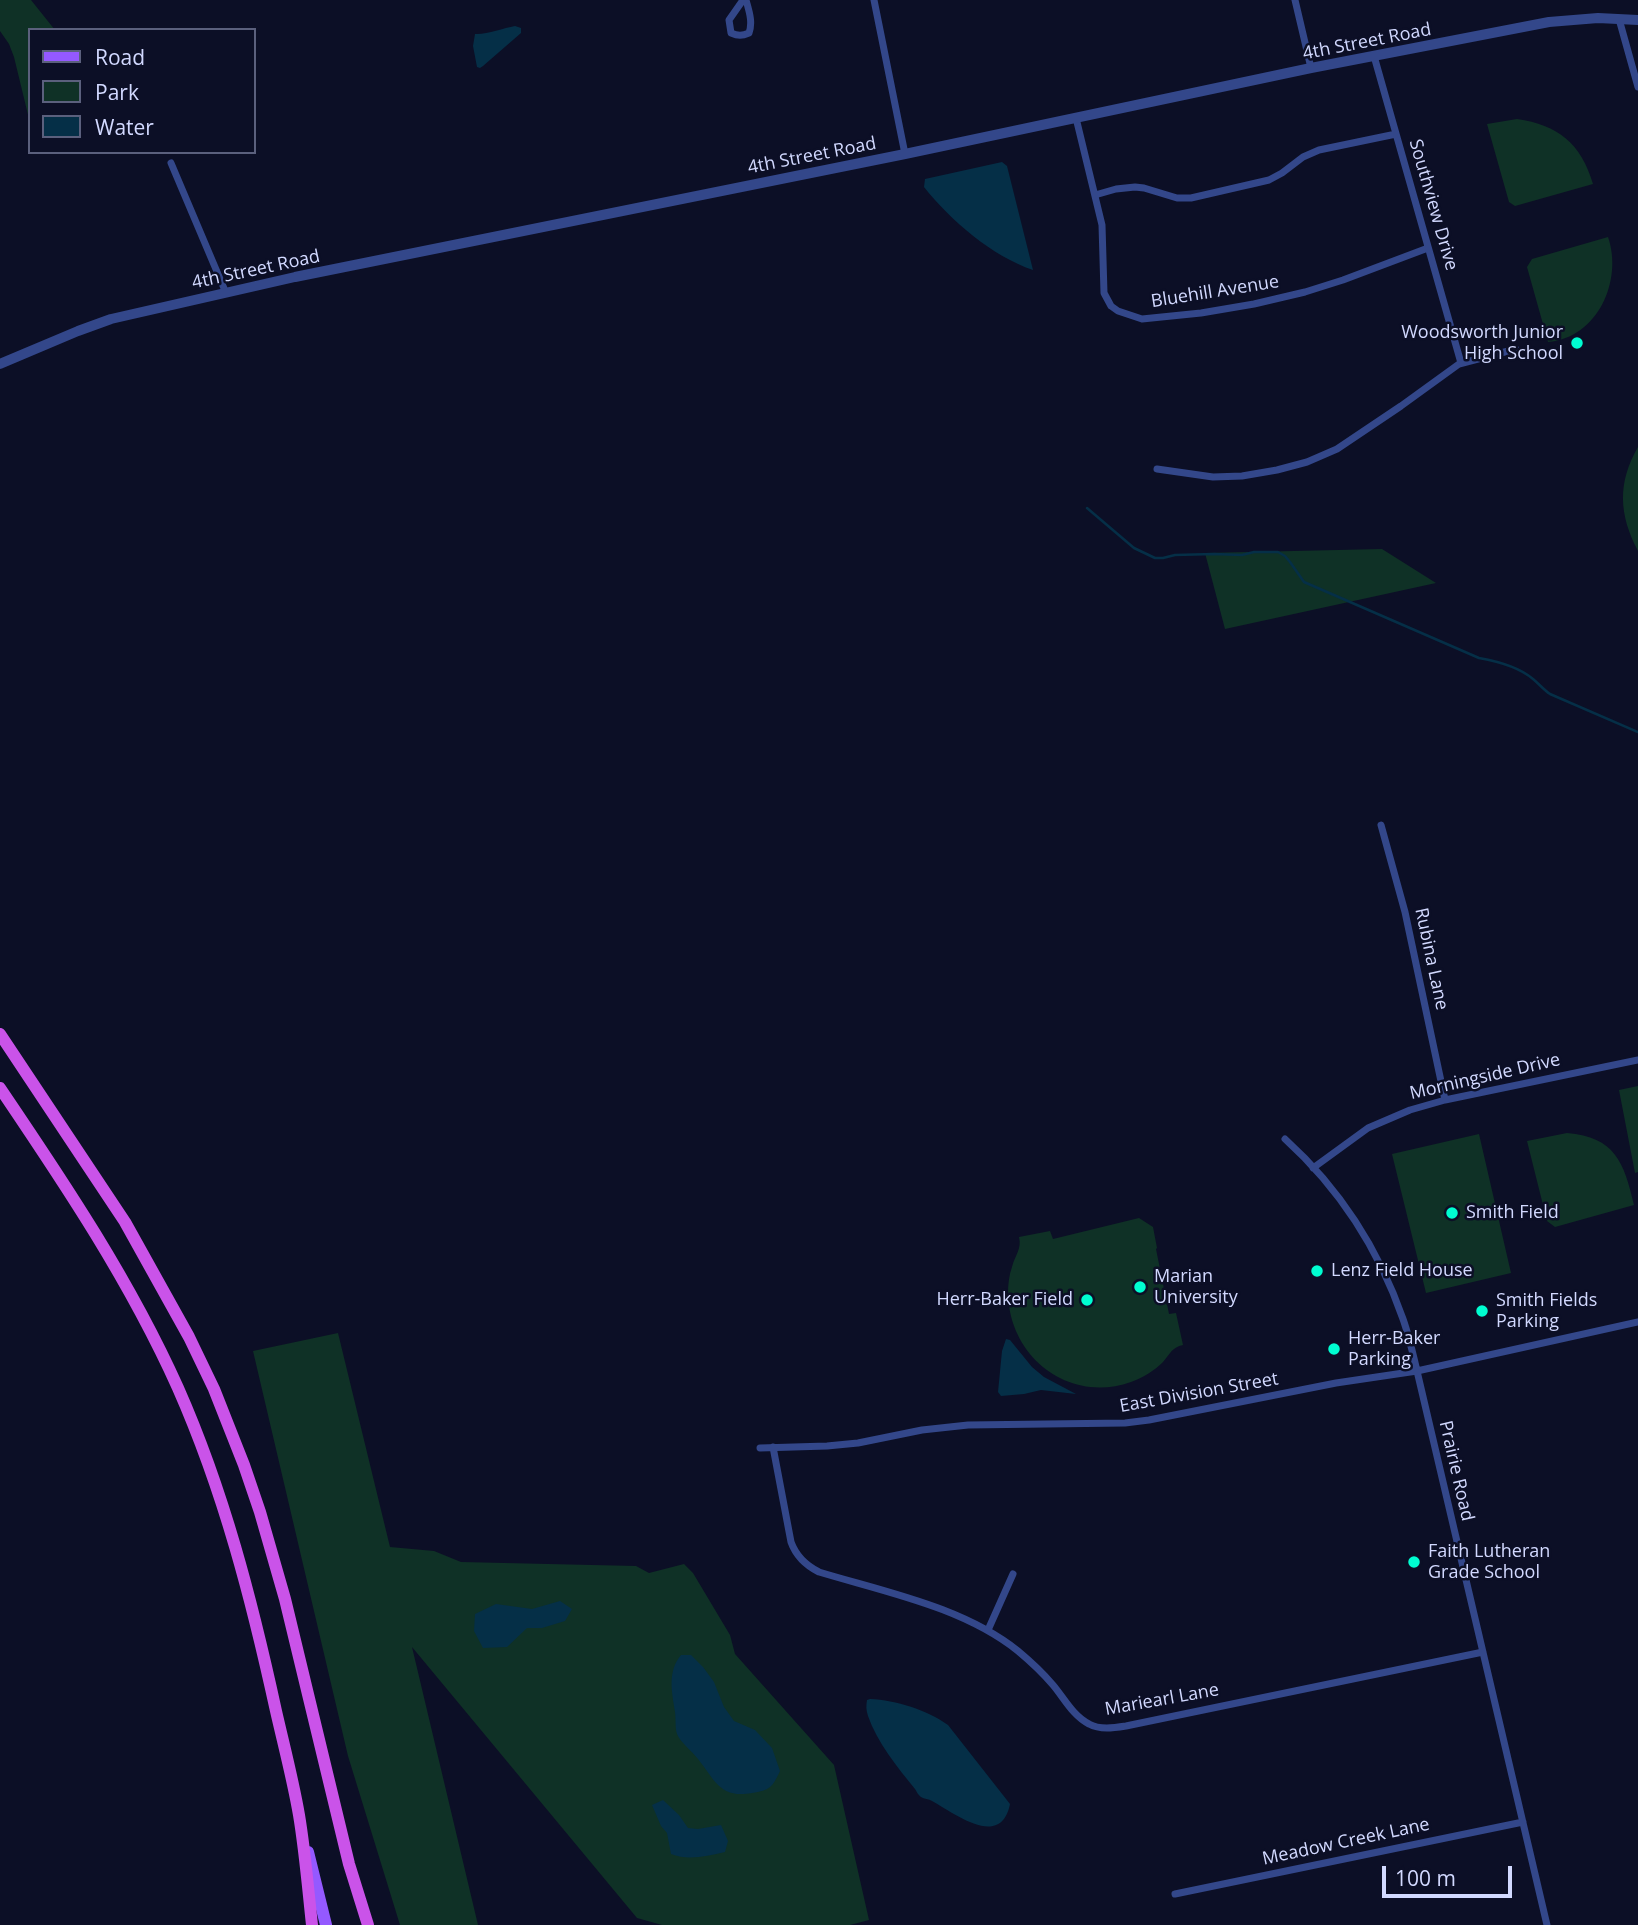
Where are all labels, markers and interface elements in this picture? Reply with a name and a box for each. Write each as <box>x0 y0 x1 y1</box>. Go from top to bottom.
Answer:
street label: 4th Street Road <box>1301 19 1433 65</box>
legend <box>28 28 256 154</box>
text: Road <box>95 43 145 71</box>
text: Park <box>95 78 139 106</box>
text: Water <box>95 113 154 141</box>
street label: 4th Street Road <box>746 133 878 179</box>
street label: Southview Drive <box>1404 137 1462 273</box>
street label: 4th Street Road <box>190 246 322 294</box>
street label: Bluehill Avenue <box>1149 271 1281 313</box>
place label: Woodsworth Junior High School <box>1401 322 1563 364</box>
marker: Woodsworth Junior High School <box>1569 335 1585 351</box>
street label: Rubina Lane <box>1410 906 1452 1012</box>
street label: Morningside Drive <box>1408 1049 1562 1105</box>
place label: Smith Field <box>1466 1202 1559 1224</box>
marker: Smith Field <box>1444 1205 1460 1221</box>
place label: Lenz Field House <box>1331 1260 1473 1282</box>
marker: Lenz Field House <box>1309 1263 1325 1279</box>
place label: Marian University <box>1154 1266 1238 1308</box>
marker: Marian University <box>1132 1279 1148 1295</box>
place label: Herr-Baker Field <box>936 1289 1073 1311</box>
place label: Smith Fields Parking <box>1496 1290 1597 1332</box>
marker: Herr-Baker Field <box>1079 1292 1095 1308</box>
marker: Smith Fields Parking <box>1474 1303 1490 1319</box>
place label: Herr-Baker Parking <box>1348 1328 1440 1370</box>
marker: Herr-Baker Parking <box>1326 1341 1342 1357</box>
street label: East Division Street <box>1118 1368 1280 1418</box>
street label: Prairie Road <box>1434 1419 1478 1523</box>
place label: Faith Lutheran Grade School <box>1428 1541 1550 1584</box>
marker: Faith Lutheran Grade School <box>1406 1554 1422 1570</box>
street label: Mariearl Lane <box>1103 1679 1221 1721</box>
street label: Meadow Creek Lane <box>1260 1814 1432 1870</box>
scale bar <box>1386 1852 1516 1896</box>
text: 100 m <box>1395 1864 1456 1892</box>

